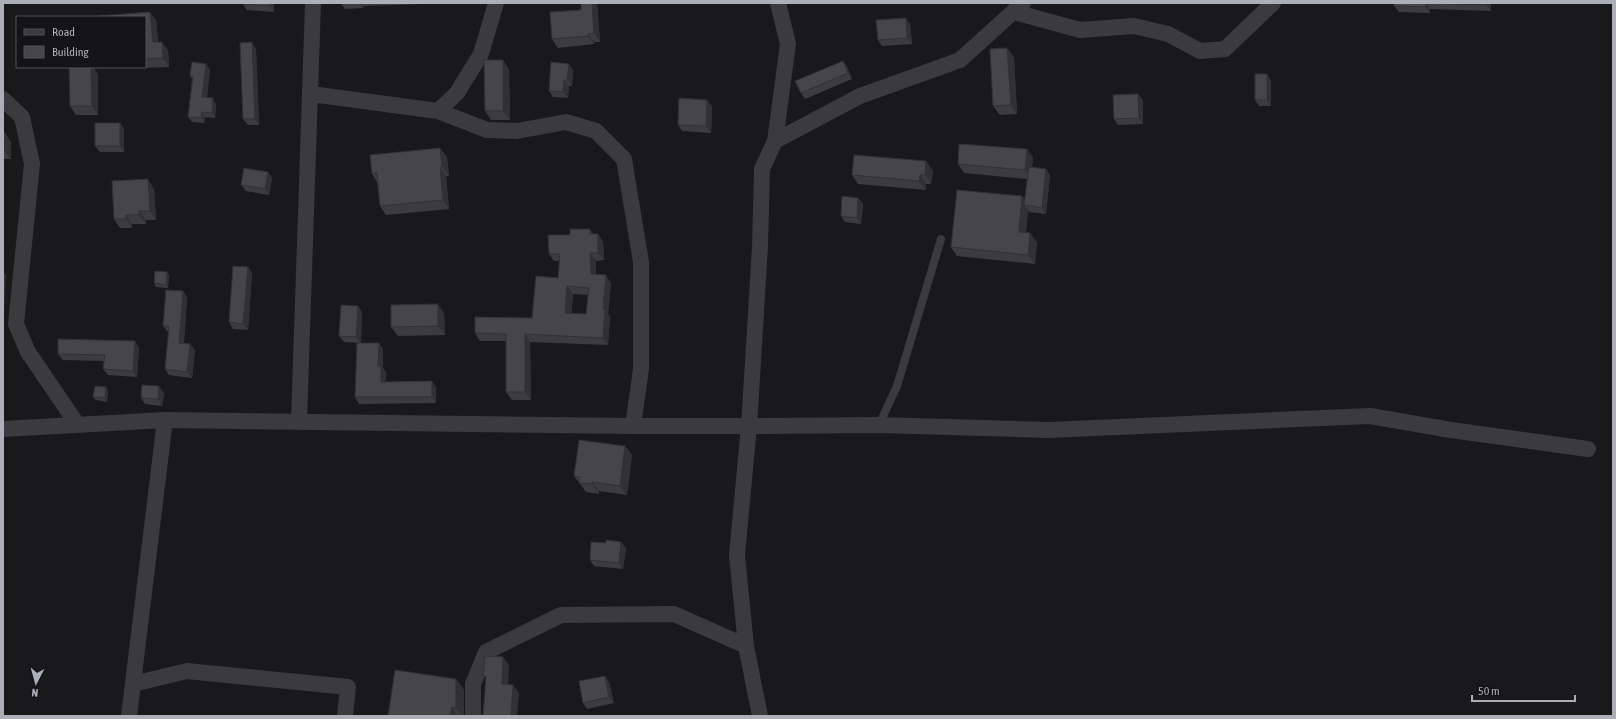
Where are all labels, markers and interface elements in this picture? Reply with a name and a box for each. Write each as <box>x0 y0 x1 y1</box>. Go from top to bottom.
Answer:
legend <box>16 16 146 68</box>
text: Road <box>52 25 75 39</box>
text: Building <box>52 45 90 59</box>
north arrow <box>16 663 56 703</box>
scale bar <box>1472 677 1575 703</box>
text: 50 m <box>1478 684 1500 698</box>
text: N <box>31 687 39 699</box>

